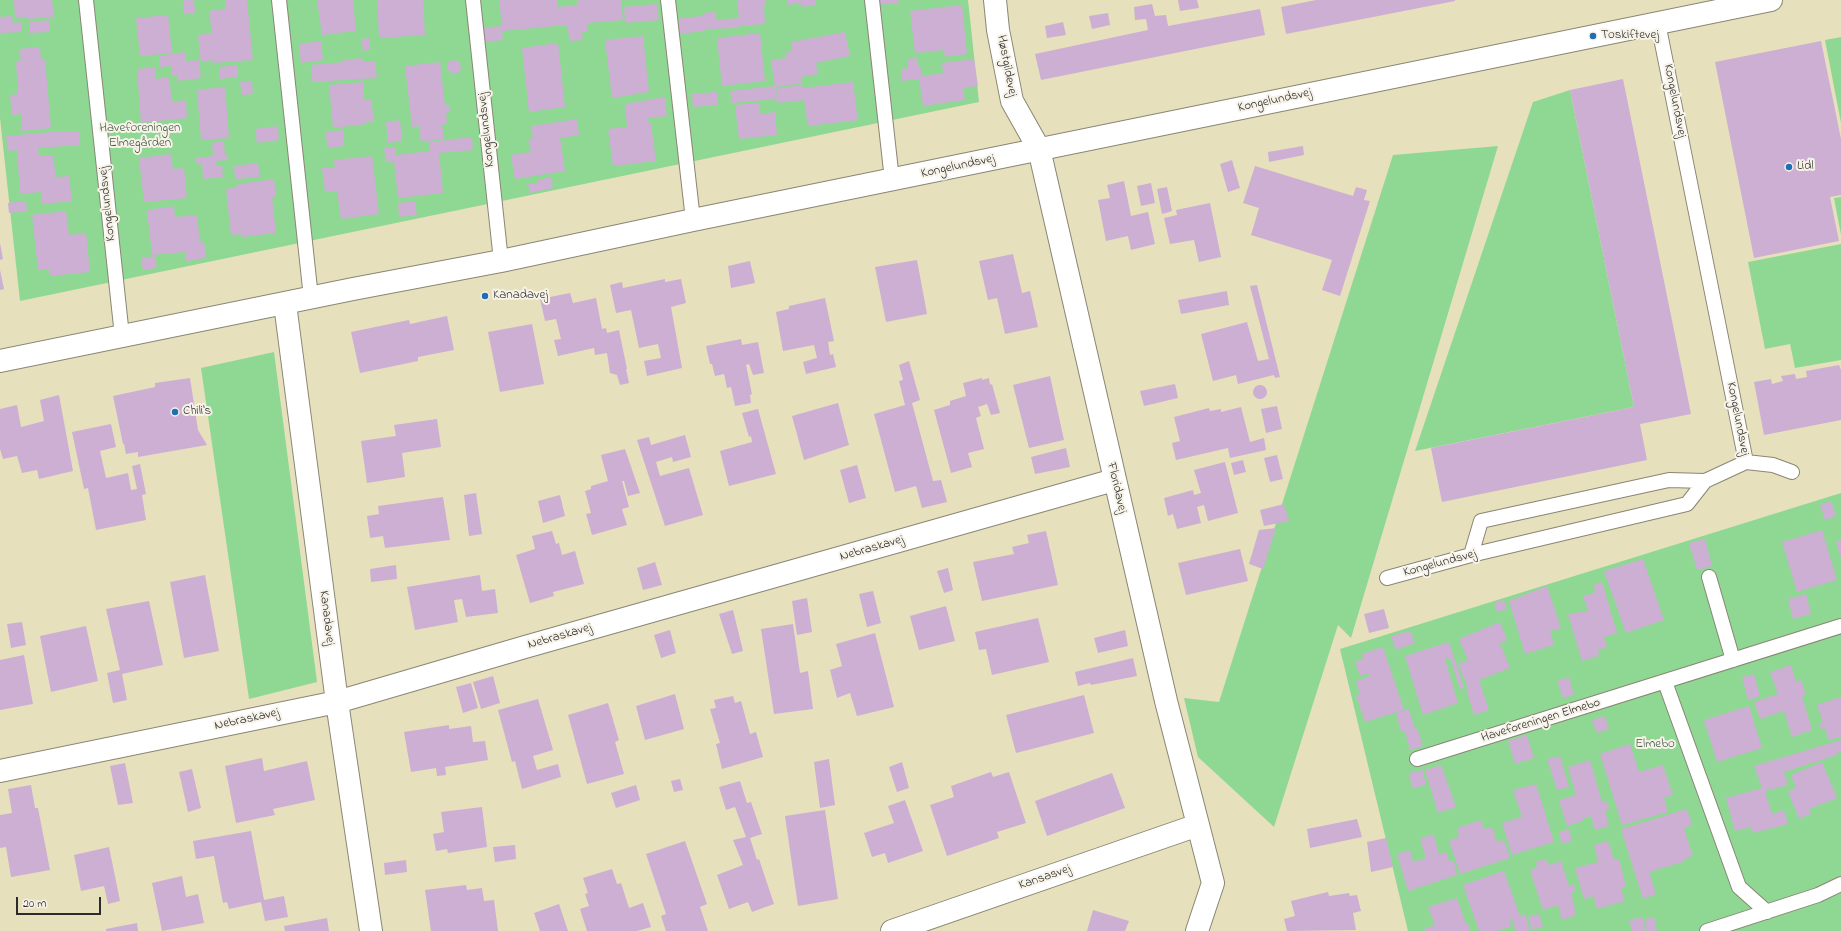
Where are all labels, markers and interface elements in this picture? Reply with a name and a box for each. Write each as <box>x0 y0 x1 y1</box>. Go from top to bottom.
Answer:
place label: Toskiftevej <box>1601 28 1659 44</box>
marker: Toskiftevej <box>1588 31 1598 41</box>
street label: Høstgildevej <box>992 34 1020 98</box>
street label: Kongelundsvej <box>1659 63 1689 139</box>
street label: Kongelundsvej <box>1237 86 1313 116</box>
street label: Kongelundsvej <box>475 92 499 168</box>
park label: Haveforeningen Elmegården <box>100 121 180 152</box>
street label: Kongelundsvej <box>920 152 996 182</box>
place label: Lidl <box>1797 159 1814 175</box>
marker: Lidl <box>1784 162 1794 172</box>
street label: Kongelundsvej <box>96 166 120 242</box>
place label: Kanadavej <box>493 288 548 304</box>
marker: Kanadavej <box>480 291 490 301</box>
street label: Kongelundsvej <box>1722 381 1752 457</box>
place label: Chili's <box>183 404 211 420</box>
marker: Chili's <box>170 407 180 417</box>
street label: Floridavej <box>1103 461 1129 515</box>
street label: Nebraskavej <box>838 532 906 566</box>
street label: Kongelundsvej <box>1402 547 1478 581</box>
street label: Kanadavej <box>315 590 337 646</box>
street label: Nebraskavej <box>526 620 594 654</box>
street label: Haveforeningen Elmebo <box>1480 695 1602 747</box>
street label: Nebraskavej <box>213 706 281 734</box>
park label: Elmebo <box>1635 737 1675 753</box>
street label: Kansasvej <box>1017 862 1073 894</box>
scale bar <box>18 889 103 915</box>
text: 20 m <box>23 895 46 913</box>

